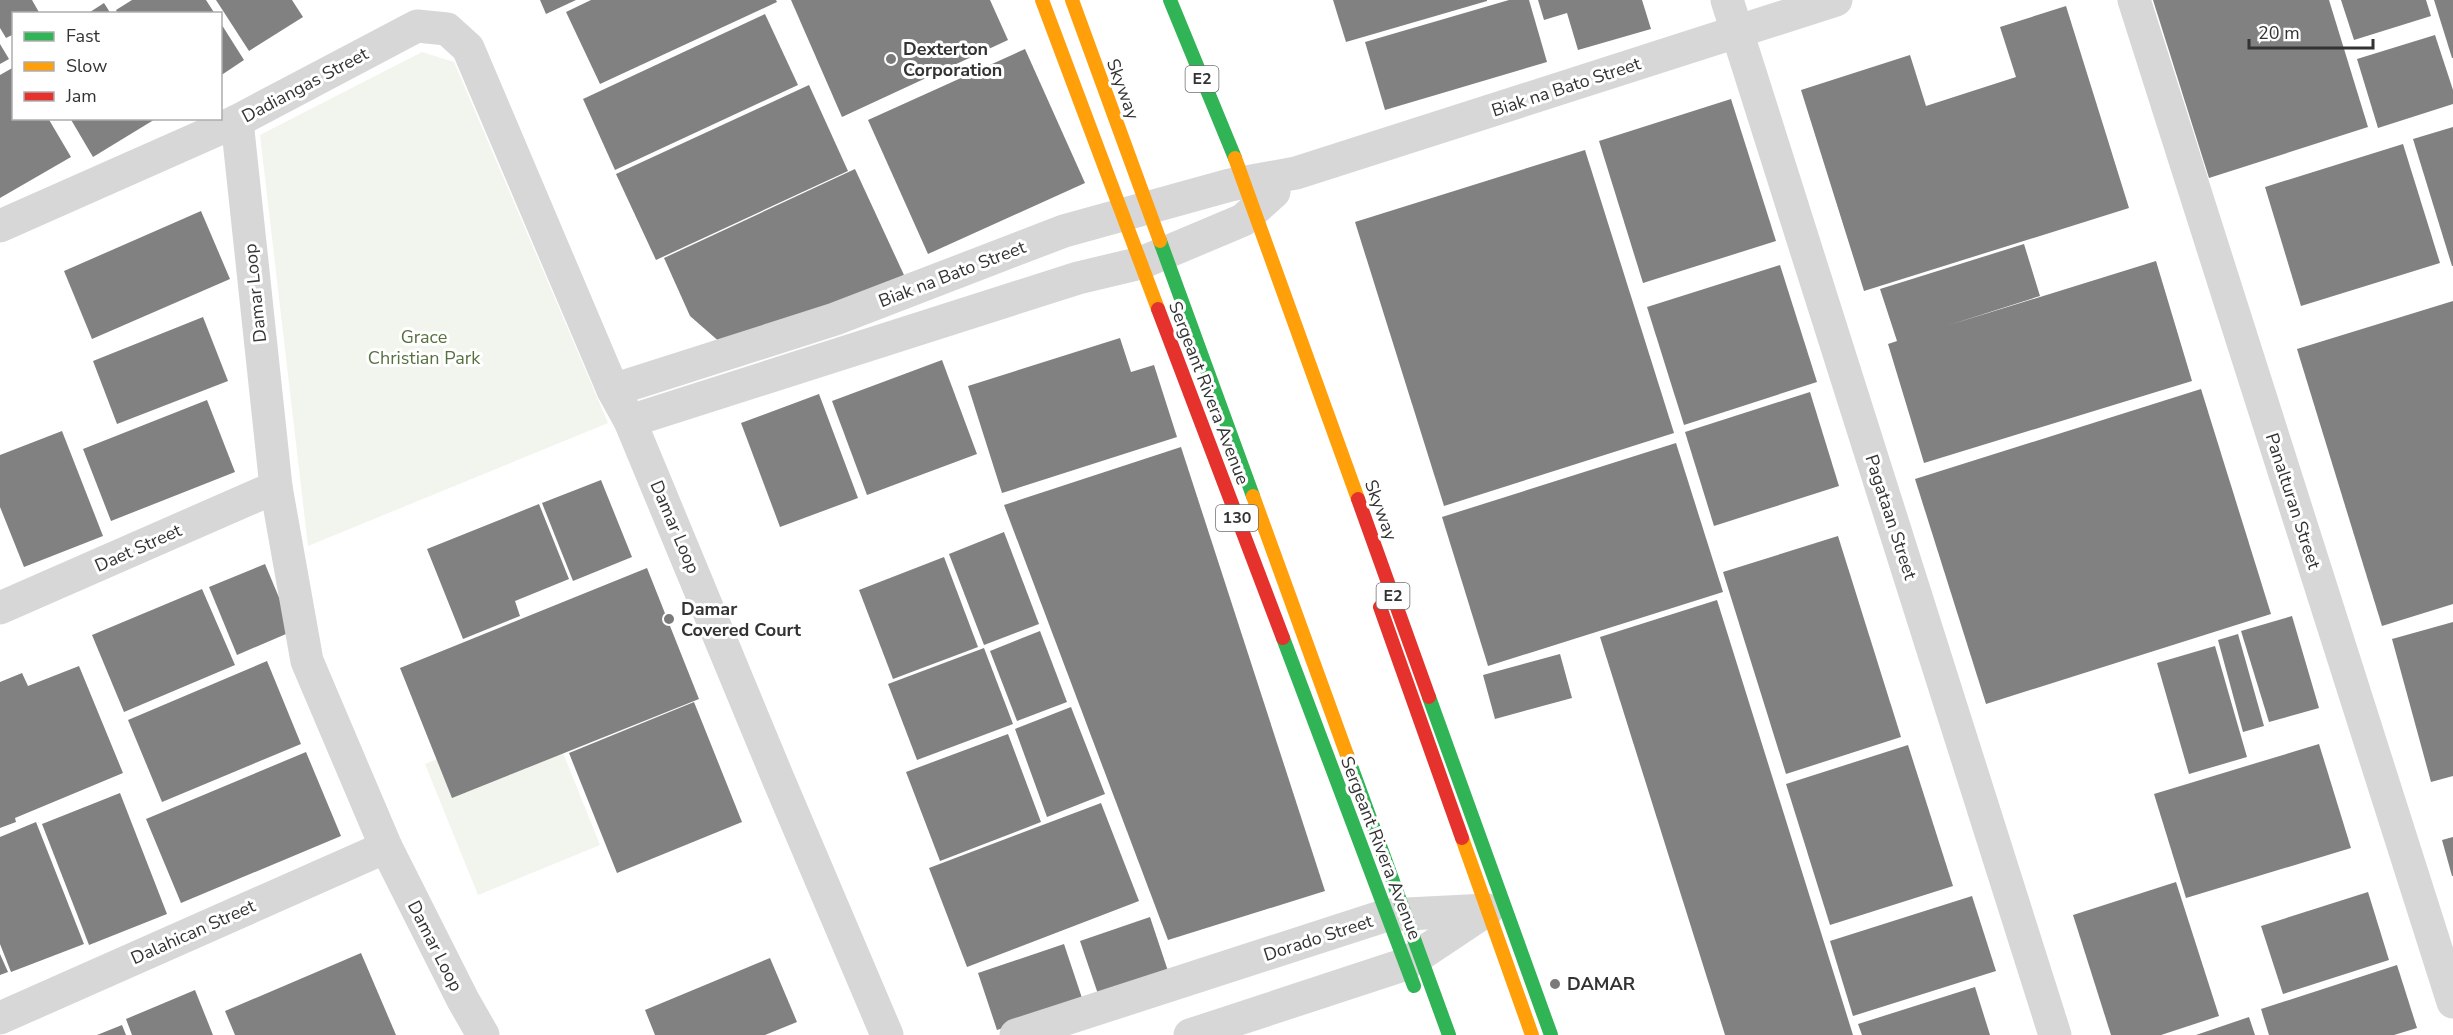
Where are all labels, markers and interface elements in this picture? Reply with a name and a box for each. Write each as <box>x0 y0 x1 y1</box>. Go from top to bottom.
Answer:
legend <box>12 12 222 120</box>
scale bar <box>2249 12 2374 50</box>
text: 20 m <box>2258 21 2300 45</box>
text: Fast <box>66 24 101 48</box>
place label: Dexterton Corporation <box>903 37 1002 82</box>
street label: Dadiangas Street <box>238 41 373 128</box>
street label: Biak na Bato Street <box>1488 51 1644 122</box>
marker: Dexterton Corporation <box>884 52 898 66</box>
text: Slow <box>66 54 107 78</box>
street label: Skyway <box>1101 55 1145 123</box>
road number: E2 <box>1186 66 1218 92</box>
text: Jam <box>65 84 97 108</box>
street label: Biak na Bato Street <box>875 235 1030 313</box>
street label: Damar Loop <box>238 242 272 344</box>
street label: Sergeant Rivera Avenue <box>1163 298 1255 488</box>
park label: Grace Christian Park <box>368 325 481 370</box>
street label: Panalturan Street <box>2260 430 2327 573</box>
street label: Pagataan Street <box>1860 452 1923 583</box>
street label: Skyway <box>1359 476 1403 544</box>
street label: Damar Loop <box>645 477 705 577</box>
road number: 130 <box>1216 505 1258 531</box>
street label: Daet Street <box>91 518 186 578</box>
road number: E2 <box>1376 583 1410 609</box>
place label: Damar Covered Court <box>681 597 801 642</box>
marker: Damar Covered Court <box>662 612 676 626</box>
street label: Sergeant Rivera Avenue <box>1335 753 1427 943</box>
street label: Dalahican Street <box>127 894 260 970</box>
street label: Damar Loop <box>402 896 468 996</box>
street label: Dorado Street <box>1260 909 1376 967</box>
place label: DAMAR <box>1567 972 1636 996</box>
marker: DAMAR <box>1548 977 1562 991</box>

